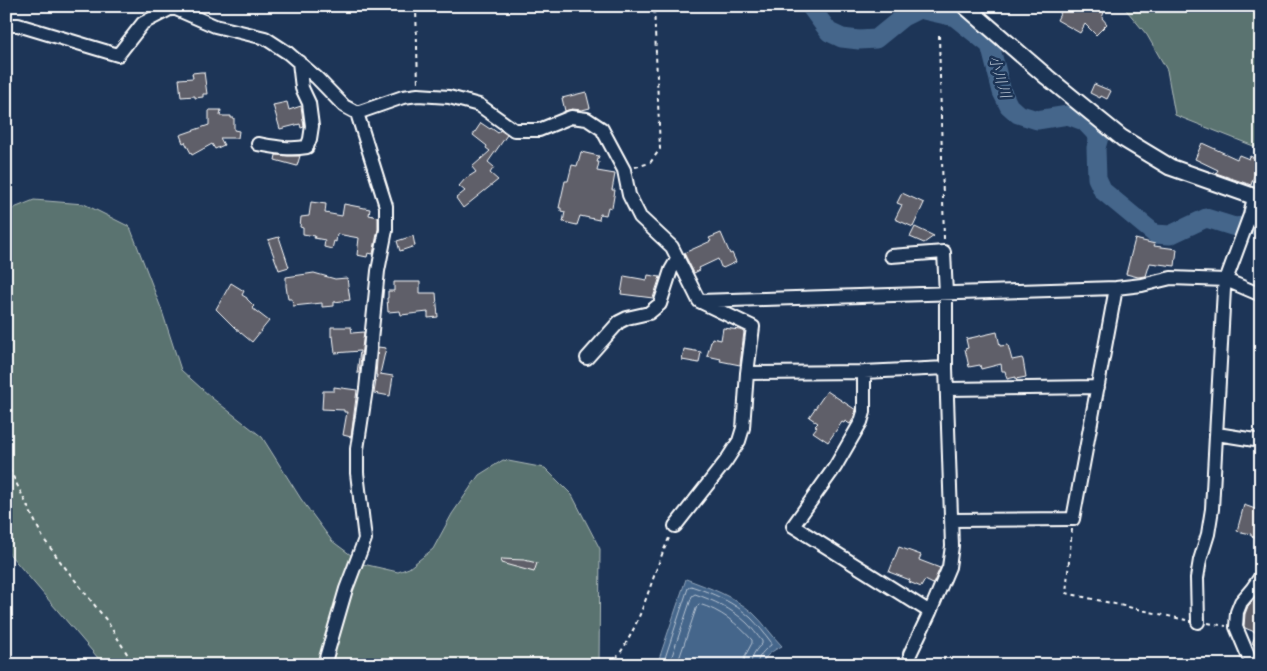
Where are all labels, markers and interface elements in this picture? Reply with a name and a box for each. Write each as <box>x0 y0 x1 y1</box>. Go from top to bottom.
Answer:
water label: 小川川 <box>981 52 1019 102</box>

